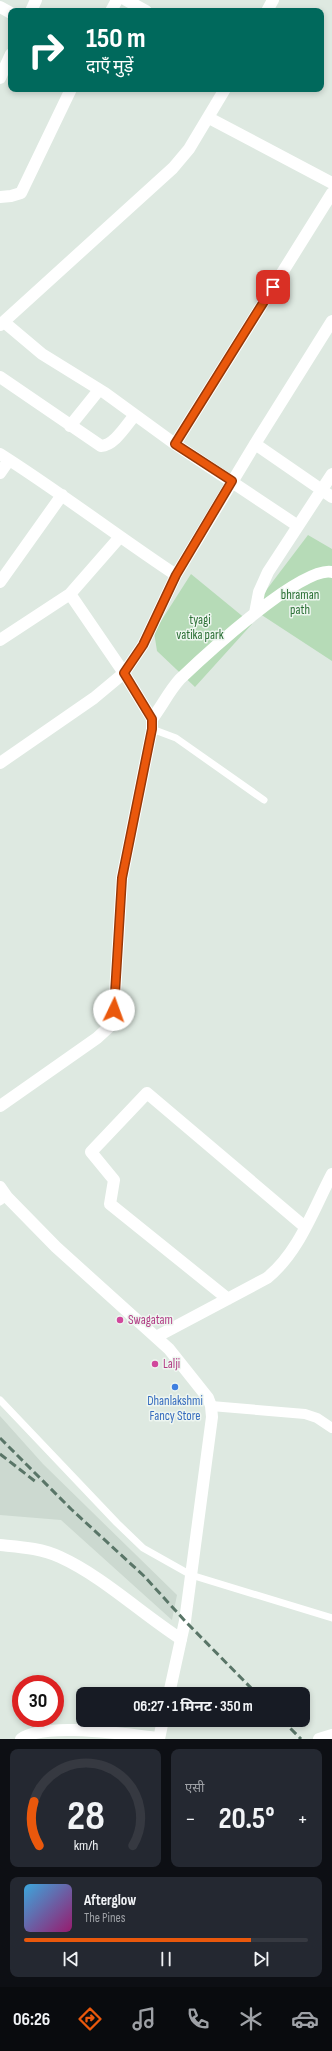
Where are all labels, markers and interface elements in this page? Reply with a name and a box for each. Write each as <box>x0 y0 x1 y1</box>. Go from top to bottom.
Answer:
text: 150 m <box>86 22 146 55</box>
icon: right <box>20 24 72 76</box>
text: दाएँ मुड़ें <box>86 56 133 77</box>
pin <box>256 270 290 304</box>
icon: arrive <box>262 276 284 298</box>
park label: bhraman path <box>281 587 319 618</box>
park label: tyagi vatika park <box>176 612 224 643</box>
position arrow <box>93 989 135 1031</box>
place label: Swagatam <box>128 1312 173 1328</box>
marker: Swagatam <box>115 1315 125 1325</box>
place label: Lalji <box>163 1356 180 1372</box>
marker: Lalji <box>150 1359 160 1369</box>
marker: Dhanlakshmi Fancy Store <box>170 1382 180 1392</box>
place label: Dhanlakshmi Fancy Store <box>147 1393 203 1424</box>
speed limit sign: 30 <box>12 1675 64 1727</box>
text: 06:27 · 1 मिनट · 350 m <box>133 1697 253 1716</box>
text: एसी <box>185 1780 204 1796</box>
text: 28 <box>67 1792 104 1841</box>
text: 20.5° <box>218 1801 275 1837</box>
text: − <box>185 1806 196 1833</box>
text: + <box>297 1806 308 1833</box>
text: km/h <box>73 1837 98 1854</box>
text: Afterglow <box>84 1891 136 1910</box>
text: The Pines <box>84 1910 125 1926</box>
icon: previous <box>60 1948 82 1970</box>
icon: pause <box>155 1948 177 1970</box>
icon: next <box>250 1948 272 1970</box>
icon: directions <box>76 2005 104 2033</box>
icon: music <box>130 2005 158 2033</box>
icon: phone <box>184 2005 212 2033</box>
icon: climate <box>237 2005 265 2033</box>
icon: car <box>291 2005 319 2033</box>
text: 06:26 <box>13 2009 50 2030</box>

